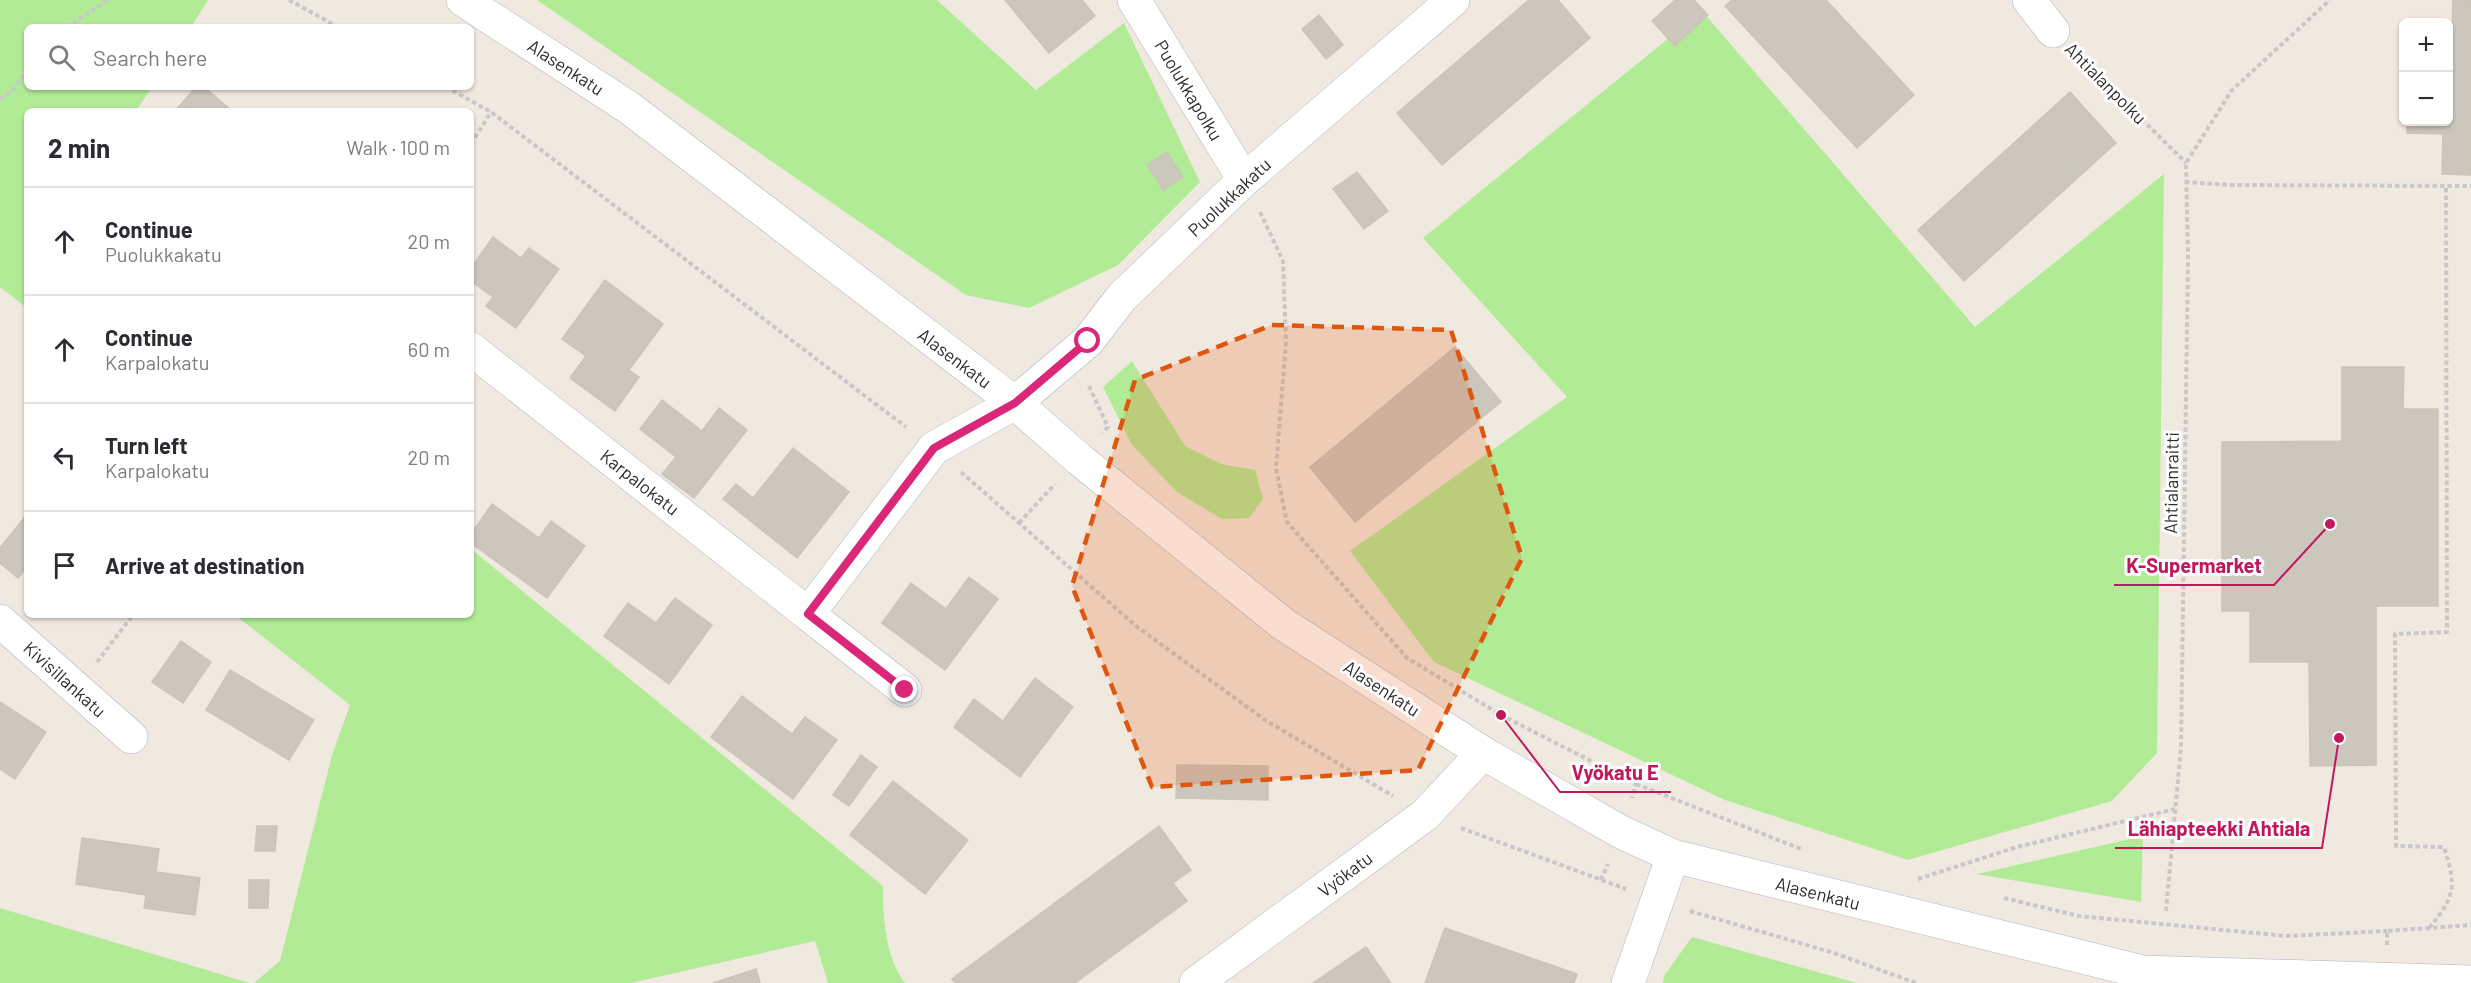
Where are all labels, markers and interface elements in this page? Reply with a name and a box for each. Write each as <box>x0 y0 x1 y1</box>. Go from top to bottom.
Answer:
map controls <box>2399 18 2453 126</box>
button: + <box>2399 18 2453 72</box>
search box <box>24 24 474 90</box>
street label: Alasenkatu <box>524 34 608 100</box>
street label: Puolukkapolku <box>1150 36 1228 144</box>
street label: Ahtialanpolku <box>2061 38 2151 128</box>
icon: search <box>45 41 78 74</box>
text: Search here <box>93 44 207 70</box>
button: − <box>2399 72 2453 126</box>
text: 2 min <box>48 132 110 163</box>
text: Walk · 100 m <box>346 135 450 159</box>
street label: Puolukkakatu <box>1183 153 1275 241</box>
text: Continue <box>105 216 193 242</box>
icon: ahead <box>48 225 81 258</box>
text: 20 m <box>407 229 450 253</box>
text: Puolukkakatu <box>105 242 222 266</box>
street label: Alasenkatu <box>914 323 996 393</box>
text: Continue <box>105 324 193 350</box>
route start <box>1074 327 1100 353</box>
icon: ahead <box>48 333 81 366</box>
text: 60 m <box>408 337 450 361</box>
text: Karpalokatu <box>105 350 209 374</box>
text: Turn left <box>105 432 188 458</box>
street label: Ahtialanraitti <box>2159 432 2183 534</box>
icon: left <box>48 441 81 474</box>
street label: Karpalokatu <box>596 444 684 520</box>
text: 20 m <box>407 445 450 469</box>
text: Karpalokatu <box>105 458 209 482</box>
callout: K-Supermarket <box>2114 547 2274 585</box>
icon: arrive <box>48 549 81 582</box>
text: Arrive at destination <box>105 552 304 578</box>
text: K-Supermarket <box>2126 553 2262 577</box>
street label: Kivisillankatu <box>19 636 111 722</box>
street label: Alasenkatu <box>1340 655 1424 721</box>
route end <box>891 676 917 702</box>
callout: Vyökatu E <box>1560 754 1671 792</box>
text: Vyökatu E <box>1571 760 1659 784</box>
callout: Lähiapteekki Ahtiala <box>2115 810 2322 848</box>
text: Lähiapteekki Ahtiala <box>2128 816 2310 840</box>
street label: Vyökatu <box>1314 846 1376 902</box>
street label: Alasenkatu <box>1773 872 1863 914</box>

